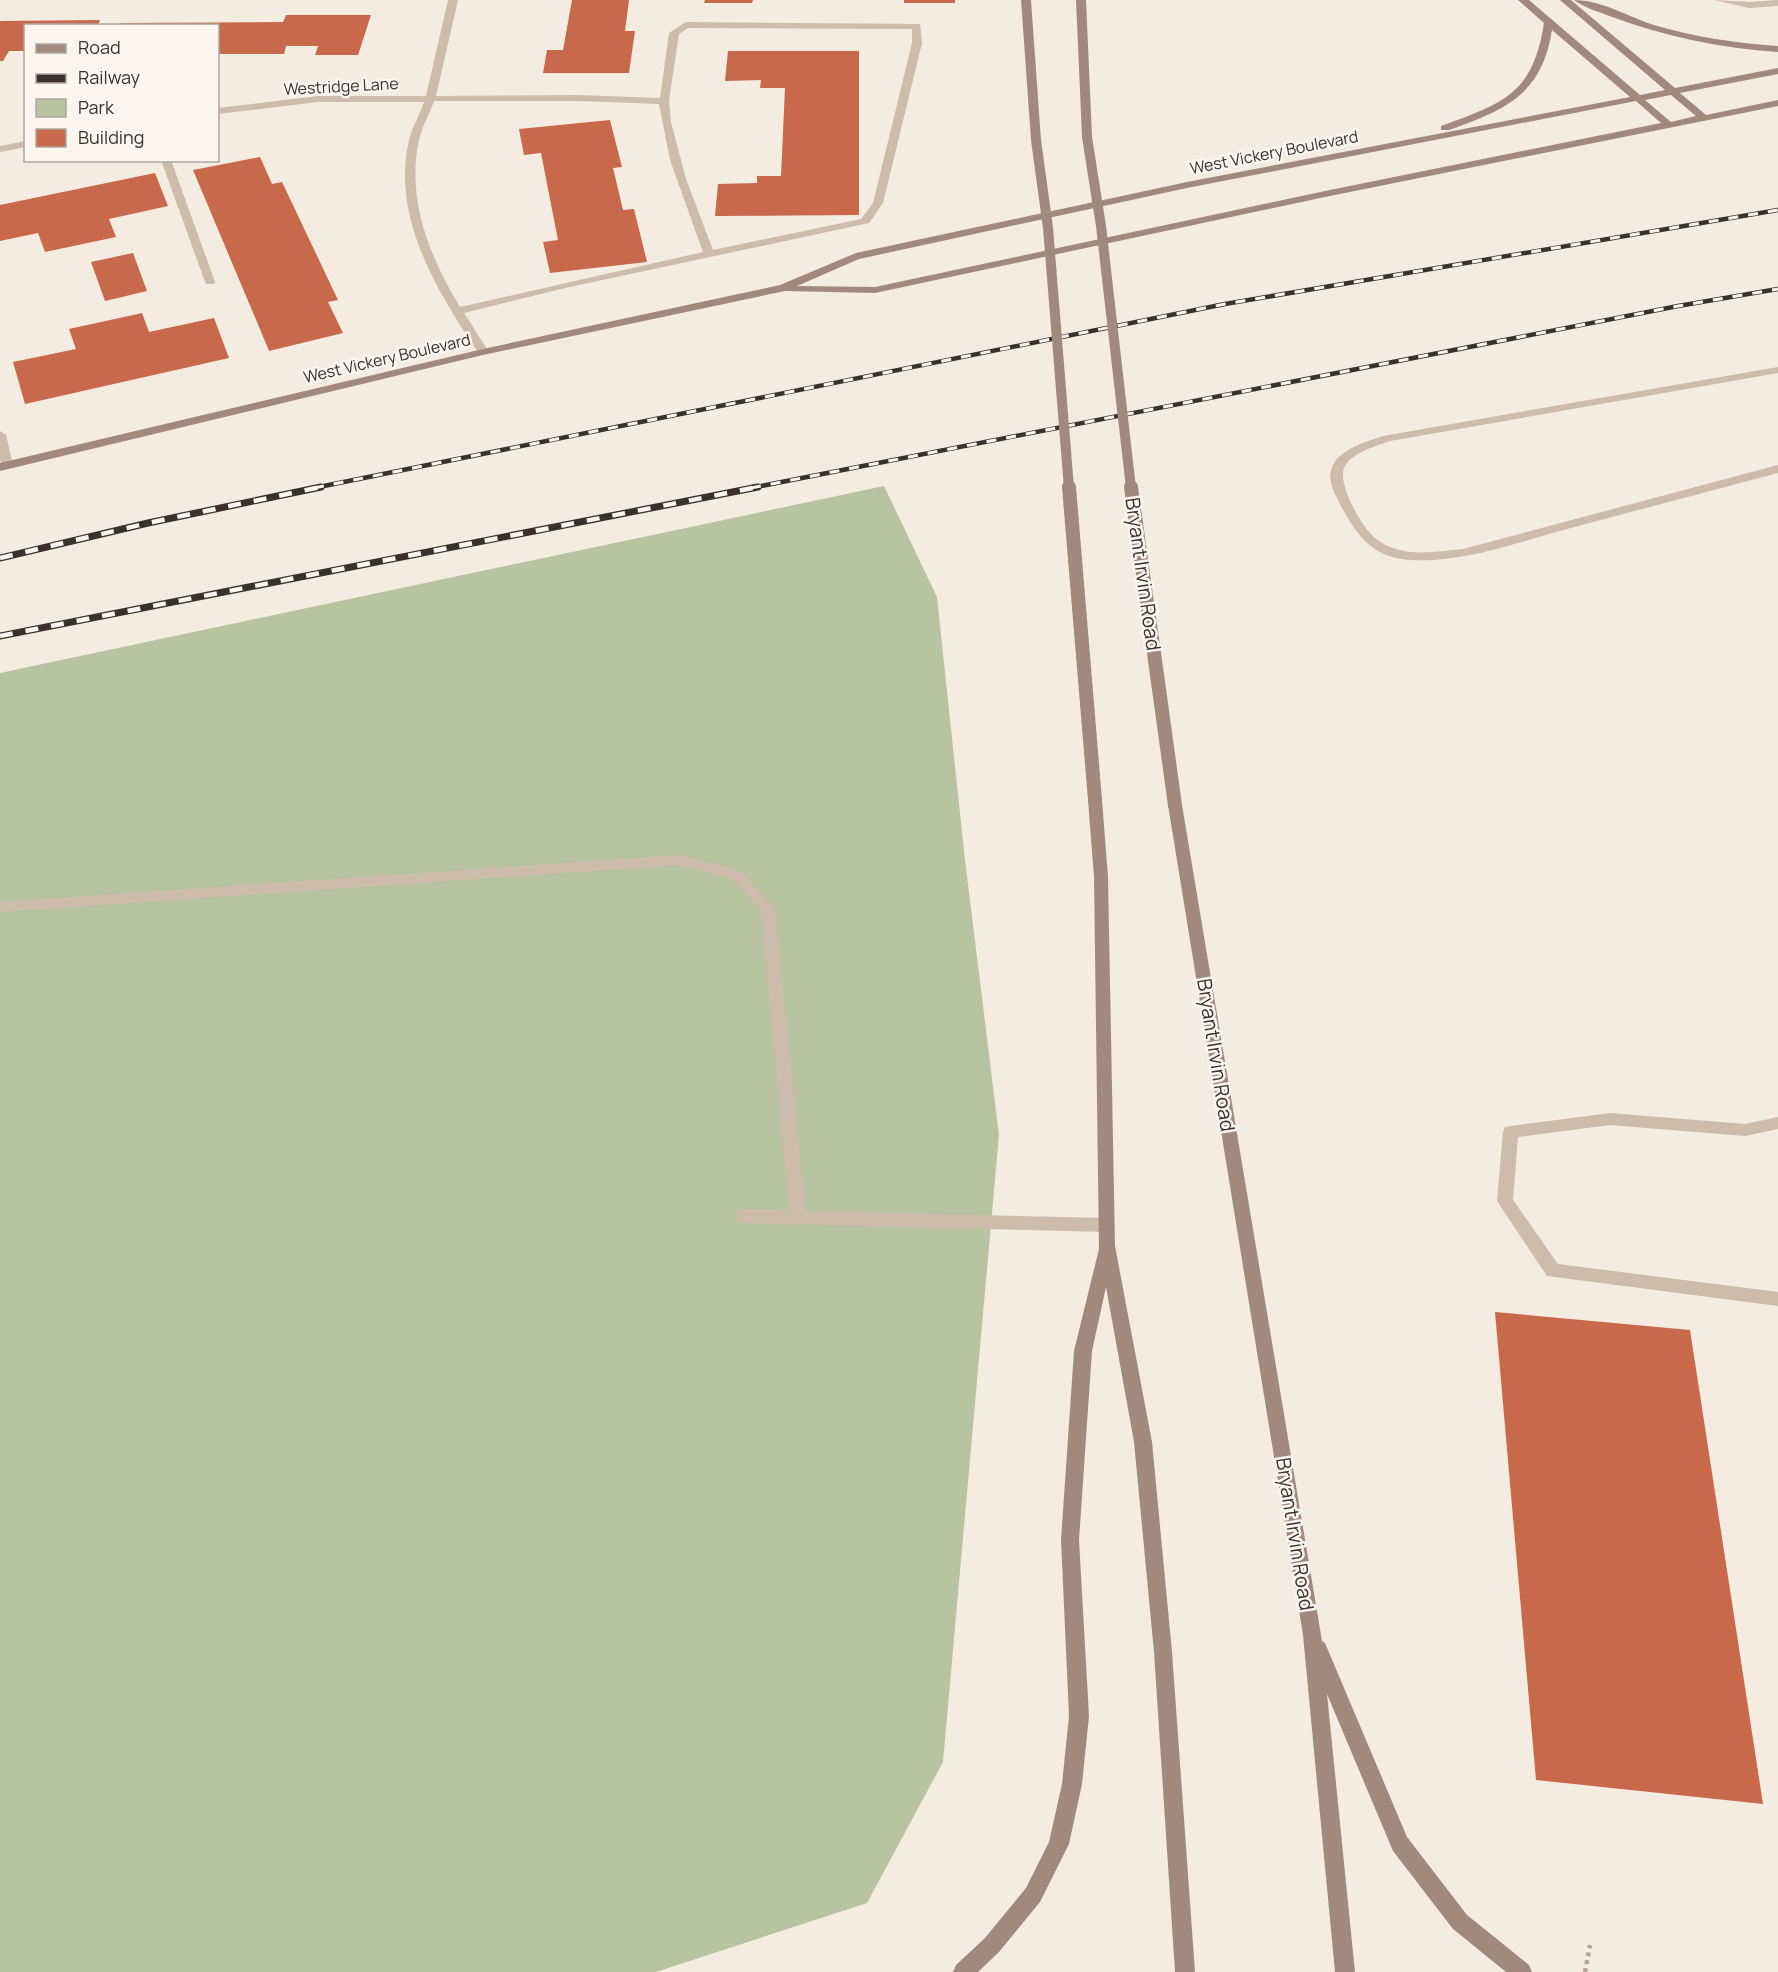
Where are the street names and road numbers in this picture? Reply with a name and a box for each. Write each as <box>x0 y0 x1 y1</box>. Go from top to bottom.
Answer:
street label: Westridge Lane <box>283 72 399 100</box>
street label: West Vickery Boulevard <box>1188 125 1360 179</box>
street label: West Vickery Boulevard <box>301 328 473 388</box>
street label: Bryant Irvin Road <box>1119 496 1168 652</box>
street label: Bryant Irvin Road <box>1191 977 1242 1133</box>
street label: Bryant Irvin Road <box>1270 1456 1321 1612</box>

